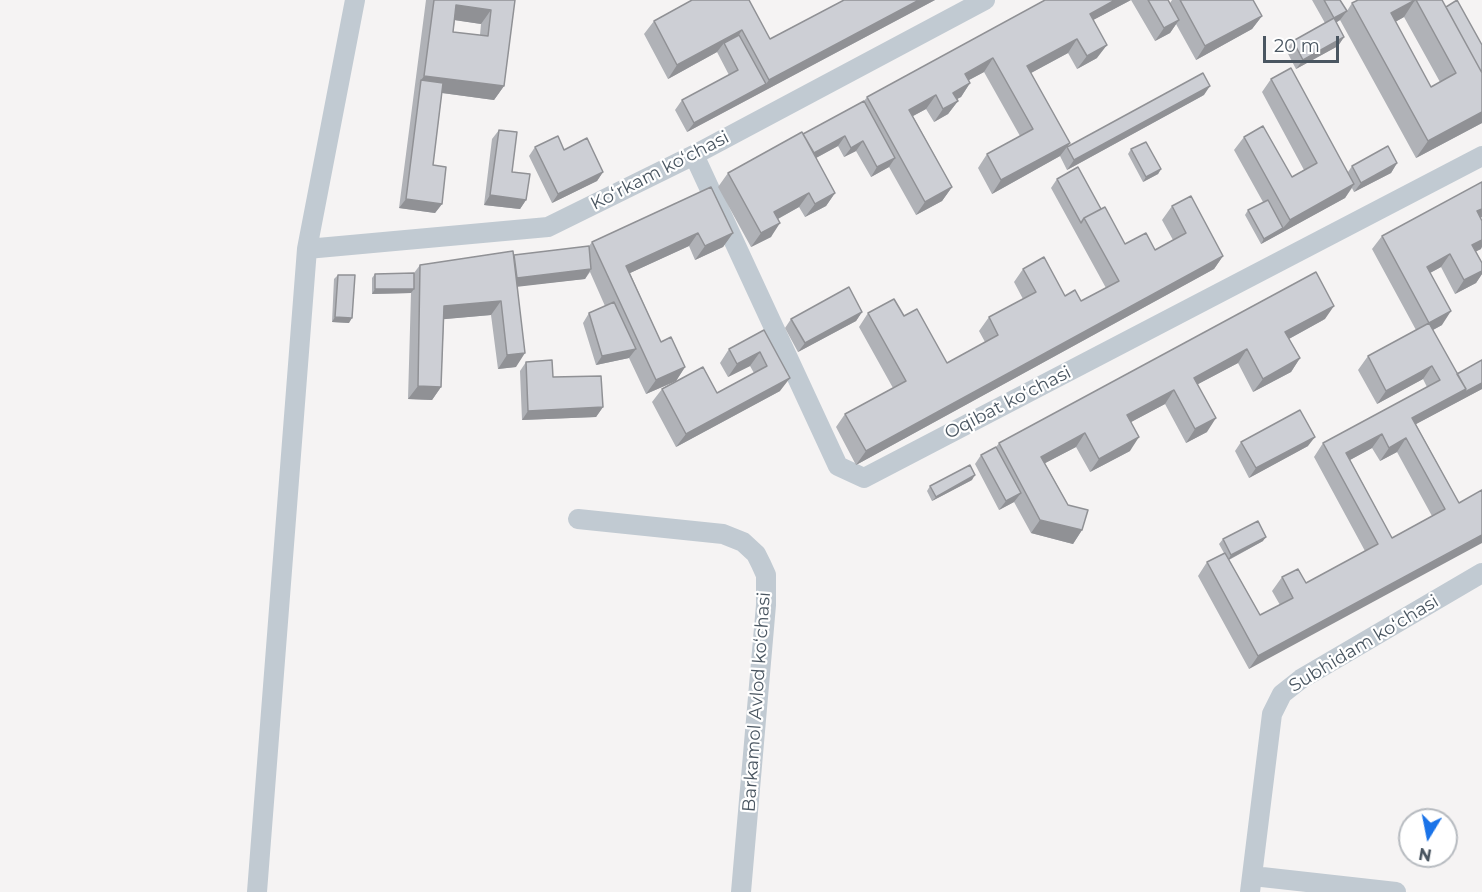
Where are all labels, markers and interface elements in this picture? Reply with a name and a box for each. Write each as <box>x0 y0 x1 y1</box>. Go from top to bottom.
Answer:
scale bar <box>1266 24 1342 62</box>
text: 20 m <box>1274 35 1320 57</box>
street label: Koʻrkam koʻchasi <box>587 127 733 215</box>
street label: Oqibat koʻchasi <box>941 362 1075 444</box>
street label: Barkamol Аvlod koʻchasi <box>739 591 775 813</box>
street label: Subhidam koʻchasi <box>1285 591 1443 697</box>
north arrow <box>1398 808 1458 868</box>
text: N <box>1417 844 1433 865</box>

